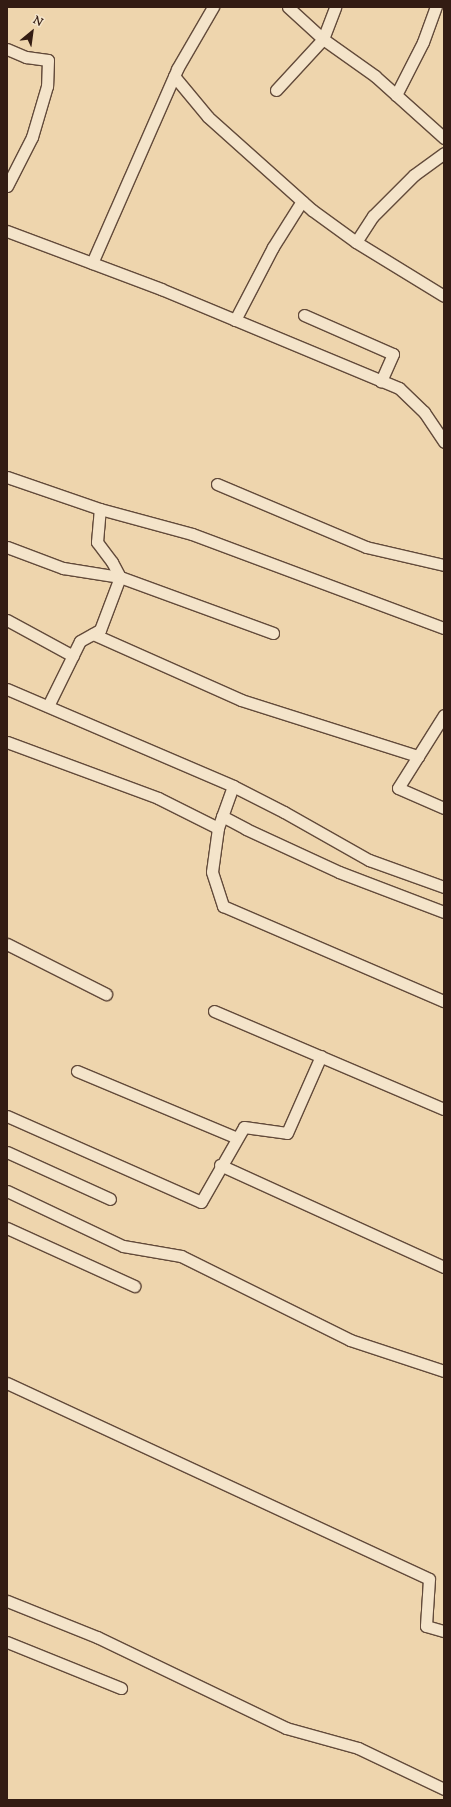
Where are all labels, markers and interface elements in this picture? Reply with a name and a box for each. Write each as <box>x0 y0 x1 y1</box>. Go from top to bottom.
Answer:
north arrow <box>12 12 52 52</box>
text: N <box>30 12 46 31</box>

